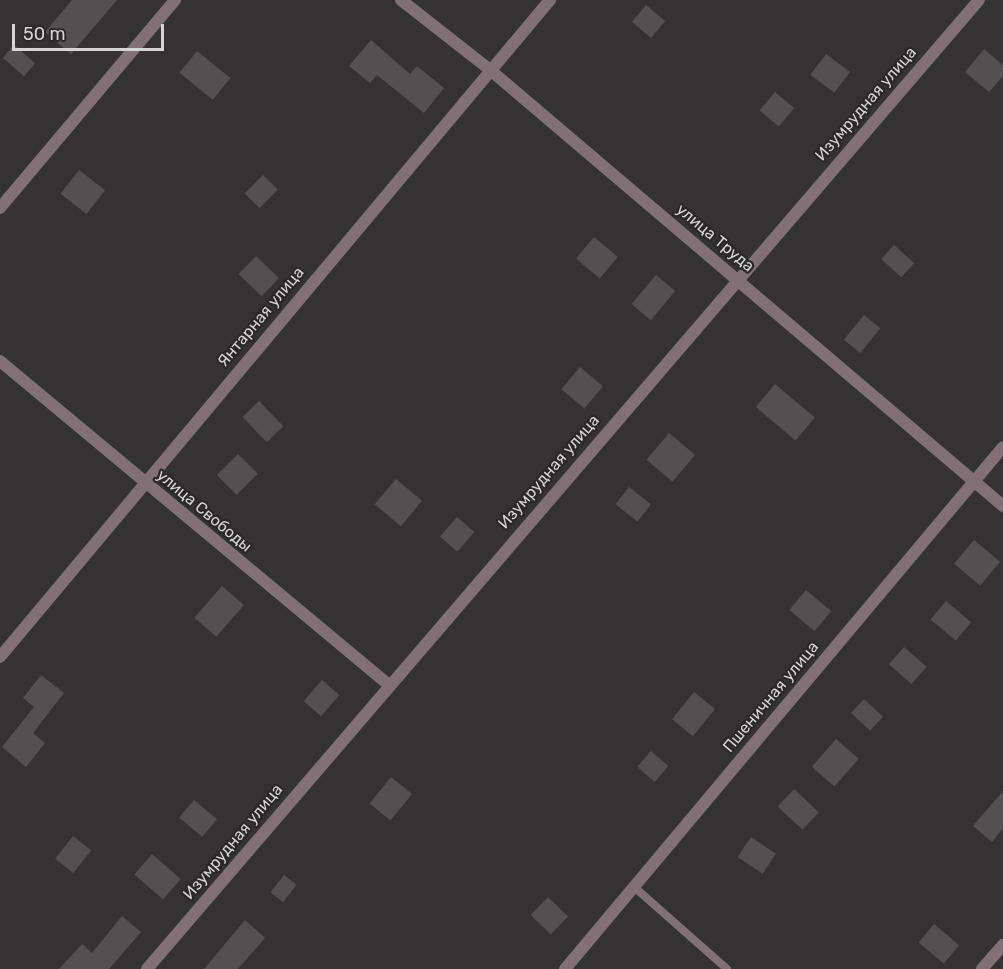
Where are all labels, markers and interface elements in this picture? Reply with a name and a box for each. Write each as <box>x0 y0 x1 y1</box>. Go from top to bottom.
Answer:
scale bar <box>15 12 166 50</box>
text: 50 m <box>23 23 66 45</box>
street label: Изумрудная улица <box>811 43 921 165</box>
street label: улица Труда <box>672 200 758 276</box>
street label: Янтарная улица <box>214 263 308 371</box>
street label: Изумрудная улица <box>494 411 604 533</box>
street label: улица Свободы <box>153 466 255 556</box>
street label: Пшеничная улица <box>719 638 823 756</box>
street label: Изумрудная улица <box>179 780 287 904</box>

